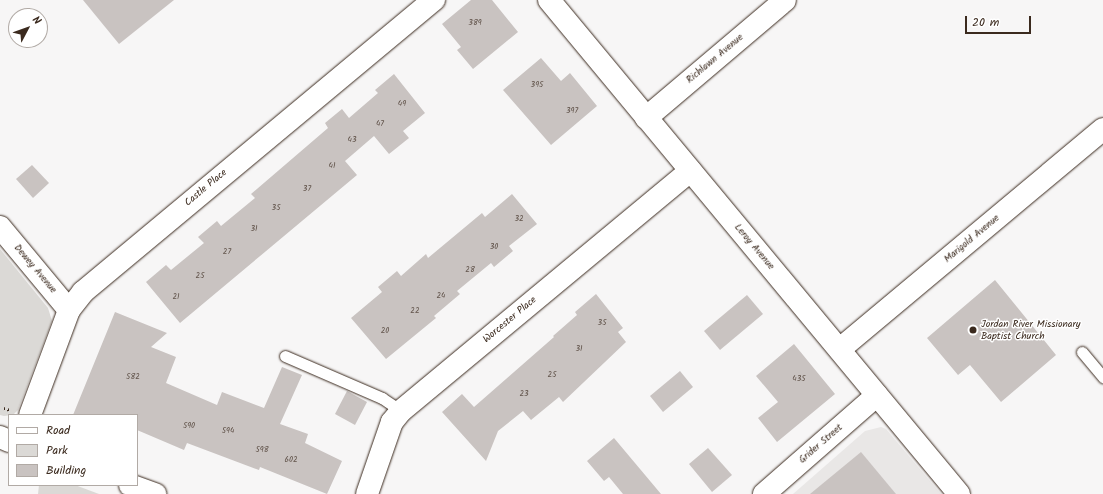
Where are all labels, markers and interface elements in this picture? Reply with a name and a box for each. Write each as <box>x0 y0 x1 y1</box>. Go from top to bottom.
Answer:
north arrow <box>8 8 48 48</box>
scale bar <box>967 8 1033 34</box>
text: N <box>27 12 45 29</box>
text: 20 m <box>972 13 999 32</box>
house number: 389 <box>468 18 482 28</box>
street label: Richlawn Avenue <box>684 32 746 86</box>
house number: 395 <box>531 80 543 90</box>
house number: 49 <box>398 99 406 109</box>
house number: 397 <box>566 106 578 116</box>
house number: 47 <box>376 119 384 129</box>
house number: 43 <box>348 135 356 145</box>
house number: 41 <box>329 161 335 171</box>
street label: Castle Place <box>182 167 230 209</box>
house number: 37 <box>303 184 311 194</box>
house number: 35 <box>272 203 280 213</box>
street label: Marigold Avenue <box>942 212 1002 266</box>
house number: 32 <box>514 214 524 224</box>
street label: Leroy Avenue <box>731 222 777 272</box>
house number: 31 <box>250 224 258 234</box>
street label: Dewey Avenue <box>11 242 59 296</box>
house number: 30 <box>490 242 498 252</box>
house number: 27 <box>223 247 231 257</box>
house number: 28 <box>465 265 475 275</box>
house number: 25 <box>196 271 204 281</box>
house number: 24 <box>436 291 446 301</box>
house number: 21 <box>172 292 180 302</box>
street label: Worcester Place <box>481 294 539 346</box>
house number: 22 <box>410 306 420 316</box>
house number: 35 <box>598 318 606 328</box>
place label: Jordan River Missionary Baptist Church <box>981 318 1081 342</box>
marker: Jordan River Missionary Baptist Church <box>968 325 978 335</box>
house number: 20 <box>381 326 389 336</box>
house number: 31 <box>575 344 583 354</box>
house number: 25 <box>548 370 556 380</box>
house number: 582 <box>126 372 140 382</box>
house number: 435 <box>792 374 806 384</box>
house number: 23 <box>519 389 529 399</box>
legend <box>8 414 138 486</box>
text: Road <box>46 421 70 440</box>
house number: 590 <box>183 421 195 431</box>
street label: Grider Street <box>797 422 845 466</box>
house number: 594 <box>222 426 234 436</box>
text: Park <box>46 441 68 460</box>
house number: 598 <box>255 445 269 455</box>
house number: 602 <box>284 455 298 465</box>
text: Building <box>46 461 86 480</box>

